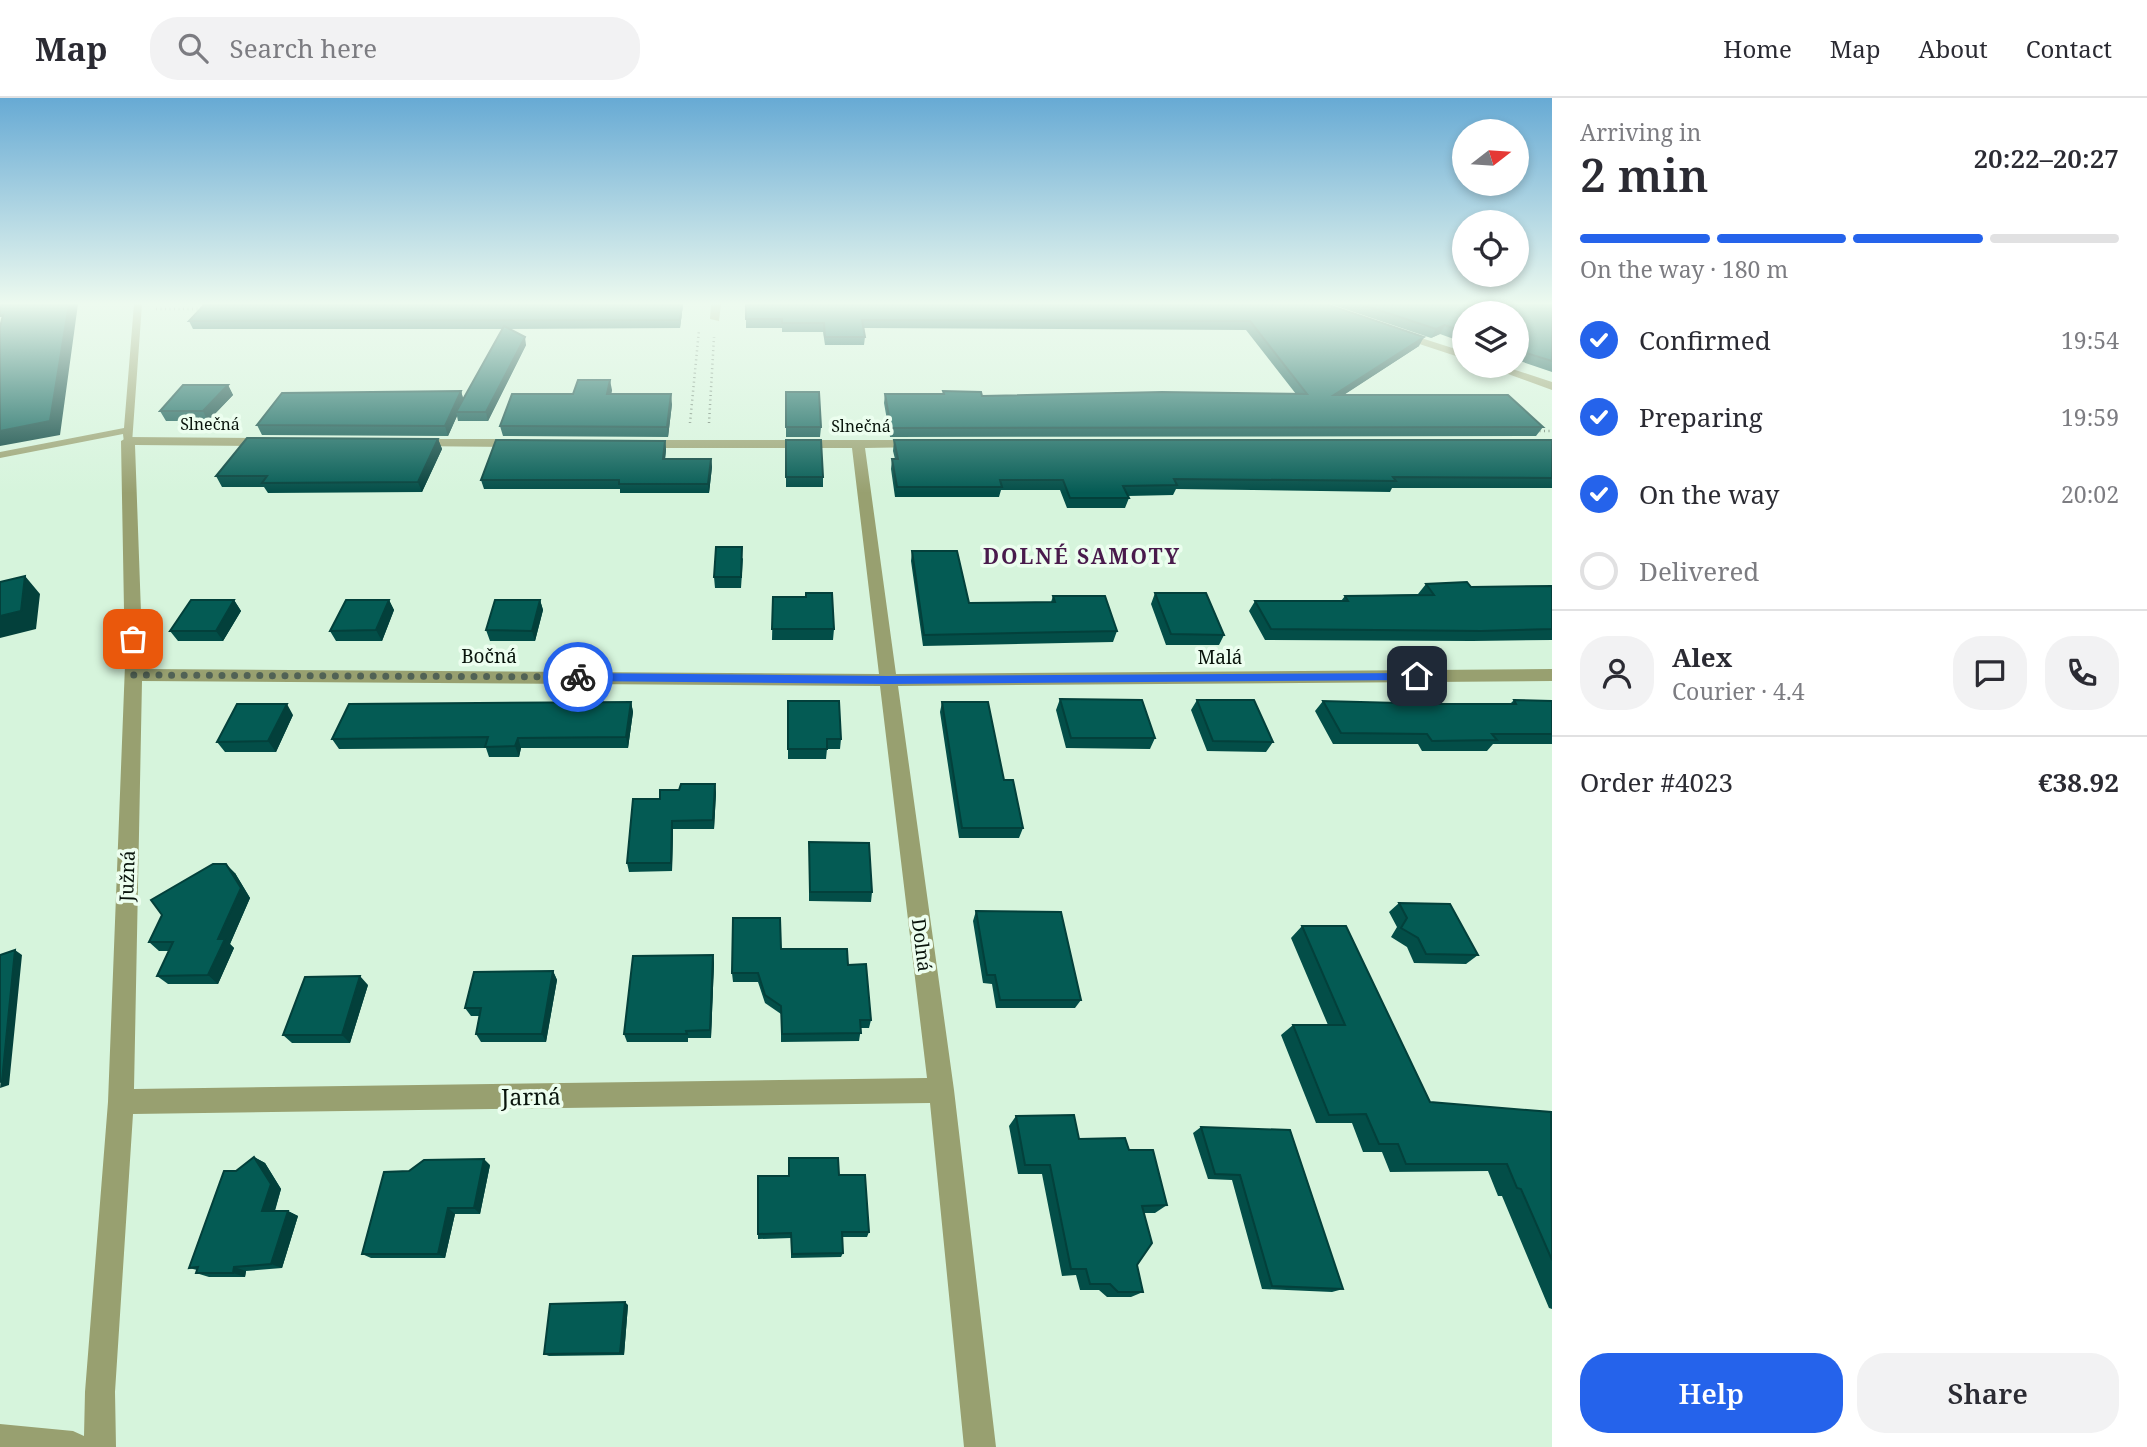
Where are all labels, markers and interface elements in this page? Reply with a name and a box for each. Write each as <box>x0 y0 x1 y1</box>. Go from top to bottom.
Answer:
search box <box>150 17 640 80</box>
text: Map <box>35 26 108 71</box>
icon: search <box>174 29 212 67</box>
text: Search here <box>230 30 377 66</box>
text: Home <box>1723 32 1792 65</box>
text: Map <box>1830 32 1881 65</box>
text: About <box>1919 32 1988 65</box>
text: Contact <box>2026 32 2112 65</box>
text: Arriving in <box>1580 116 1701 148</box>
north arrow <box>1452 119 1530 196</box>
map controls <box>1452 119 1529 378</box>
text: 20:22–20:27 <box>1973 140 2119 176</box>
text: 2 min <box>1580 143 1708 205</box>
button: locate <box>1452 210 1529 287</box>
text: On the way · 180 m <box>1580 253 1788 285</box>
button: layers <box>1452 301 1529 378</box>
icon: check <box>1580 321 1618 359</box>
text: Confirmed <box>1639 322 1771 358</box>
text: 19:54 <box>2061 324 2119 356</box>
icon: check <box>1580 398 1618 436</box>
text: Preparing <box>1639 399 1763 435</box>
text: 19:59 <box>2061 401 2119 433</box>
street label: Slnečná <box>180 413 240 435</box>
street label: Slnečná <box>831 415 891 437</box>
icon: check <box>1580 475 1618 513</box>
text: On the way <box>1639 476 1779 512</box>
text: 20:02 <box>2061 478 2119 510</box>
district label: DOLNÉ SAMOTY <box>983 542 1181 570</box>
text: Delivered <box>1639 553 1759 589</box>
pin <box>103 609 163 669</box>
icon: bag <box>114 620 152 658</box>
button: person <box>1580 636 1654 710</box>
button: chat <box>1953 636 2027 710</box>
button: phone <box>2045 636 2119 710</box>
text: Alex <box>1672 639 1732 675</box>
courier <box>543 642 613 712</box>
street label: Bočná <box>461 643 517 669</box>
street label: Malá <box>1197 644 1243 670</box>
pin <box>1387 646 1447 706</box>
icon: home <box>1398 657 1436 695</box>
icon: bike <box>559 658 597 696</box>
text: Courier · 4.4 <box>1672 675 1805 707</box>
text: Order #4023 <box>1580 764 1733 800</box>
text: €38.92 <box>2038 764 2119 800</box>
street label: Južná <box>113 850 141 903</box>
street label: Dolná <box>906 917 938 973</box>
street label: Jarná <box>500 1079 561 1113</box>
button: Help <box>1580 1353 1843 1433</box>
button: Share <box>1857 1353 2119 1433</box>

